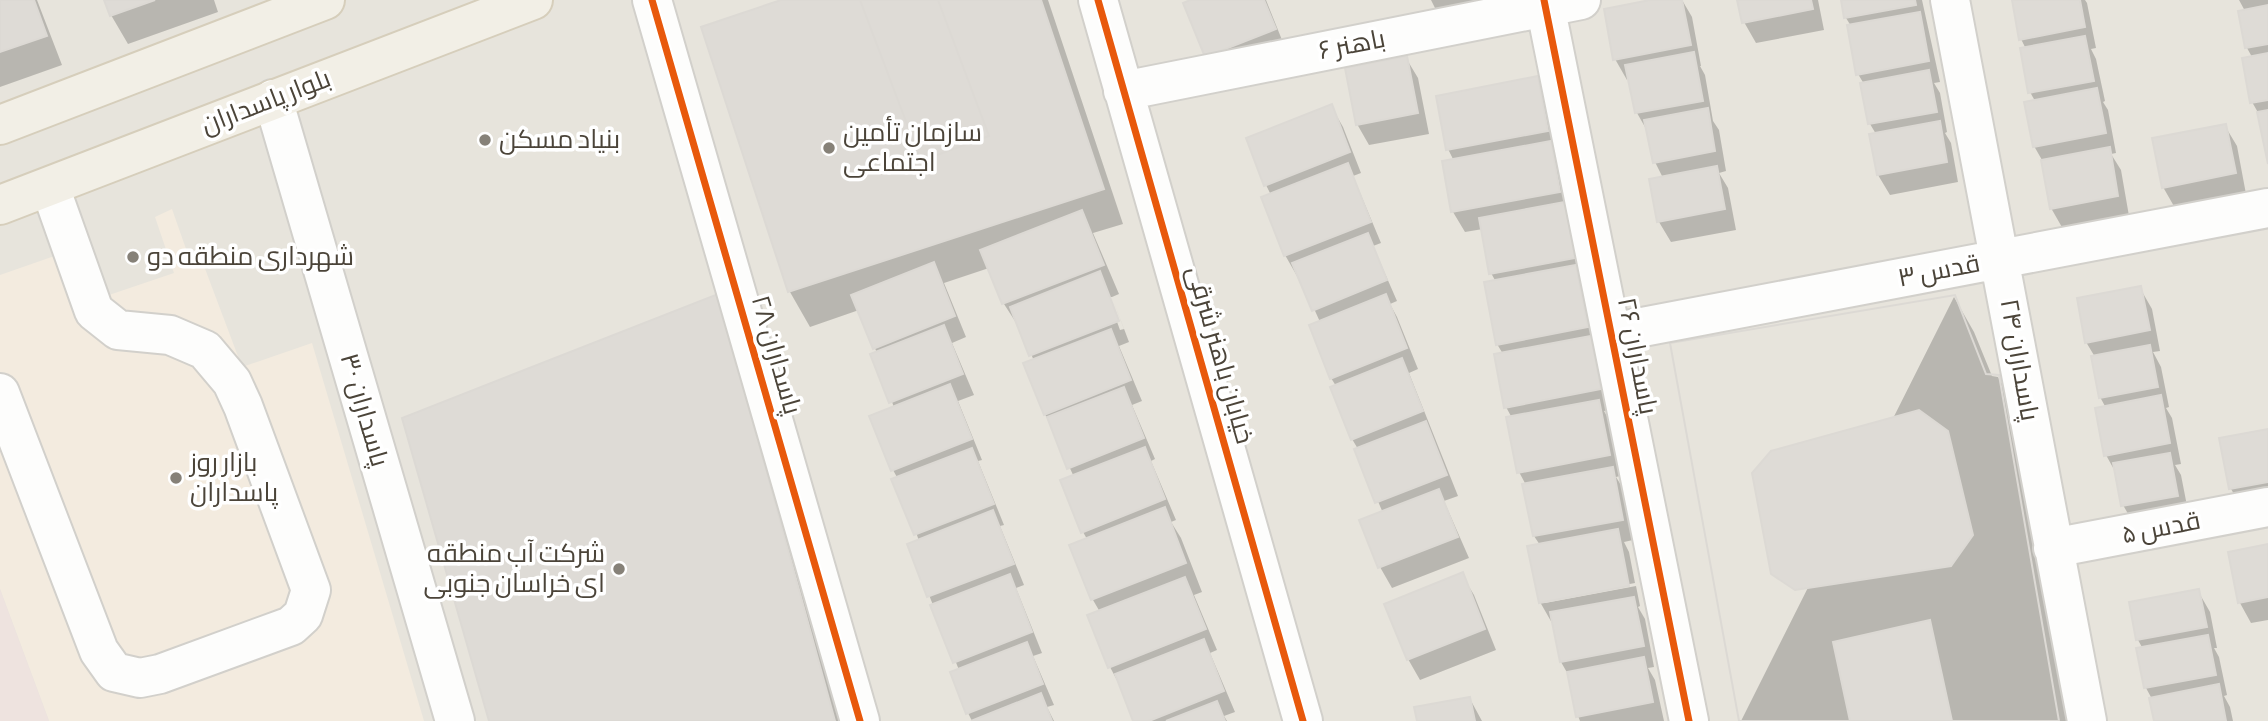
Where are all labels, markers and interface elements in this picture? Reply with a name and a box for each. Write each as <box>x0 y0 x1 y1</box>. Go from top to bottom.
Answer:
street label: باهنر ۶ <box>1316 26 1388 65</box>
street label: بلوار پاسداران <box>198 65 335 141</box>
place label: سازمان تأمین اجتماعی <box>843 115 982 178</box>
place label: بنیاد مسکن <box>499 127 620 155</box>
marker: بنیاد مسکن <box>477 132 493 148</box>
marker: سازمان تأمین اجتماعی <box>821 140 837 156</box>
place label: شهرداری منطقه دو <box>147 244 354 272</box>
marker: شهرداری منطقه دو <box>125 249 141 265</box>
street label: قدس ۳ <box>1896 250 1983 294</box>
street label: خیابان باهنر شرقی <box>1180 263 1258 447</box>
street label: پاسداران ۲۸ <box>744 293 805 418</box>
street label: پاسداران ۲۶ <box>1610 295 1661 417</box>
street label: پاسداران ۲۴ <box>1993 297 2043 424</box>
street label: پاسداران ۳۰ <box>333 350 393 470</box>
place label: بازار روز پاسداران <box>188 450 278 509</box>
marker: بازار روز پاسداران <box>168 470 184 486</box>
street label: قدس ۵ <box>2119 508 2203 550</box>
place label: شرکت آب منطقه ای خراسان جنوبی <box>423 539 605 599</box>
marker: شرکت آب منطقه ای خراسان جنوبی <box>611 561 627 577</box>

